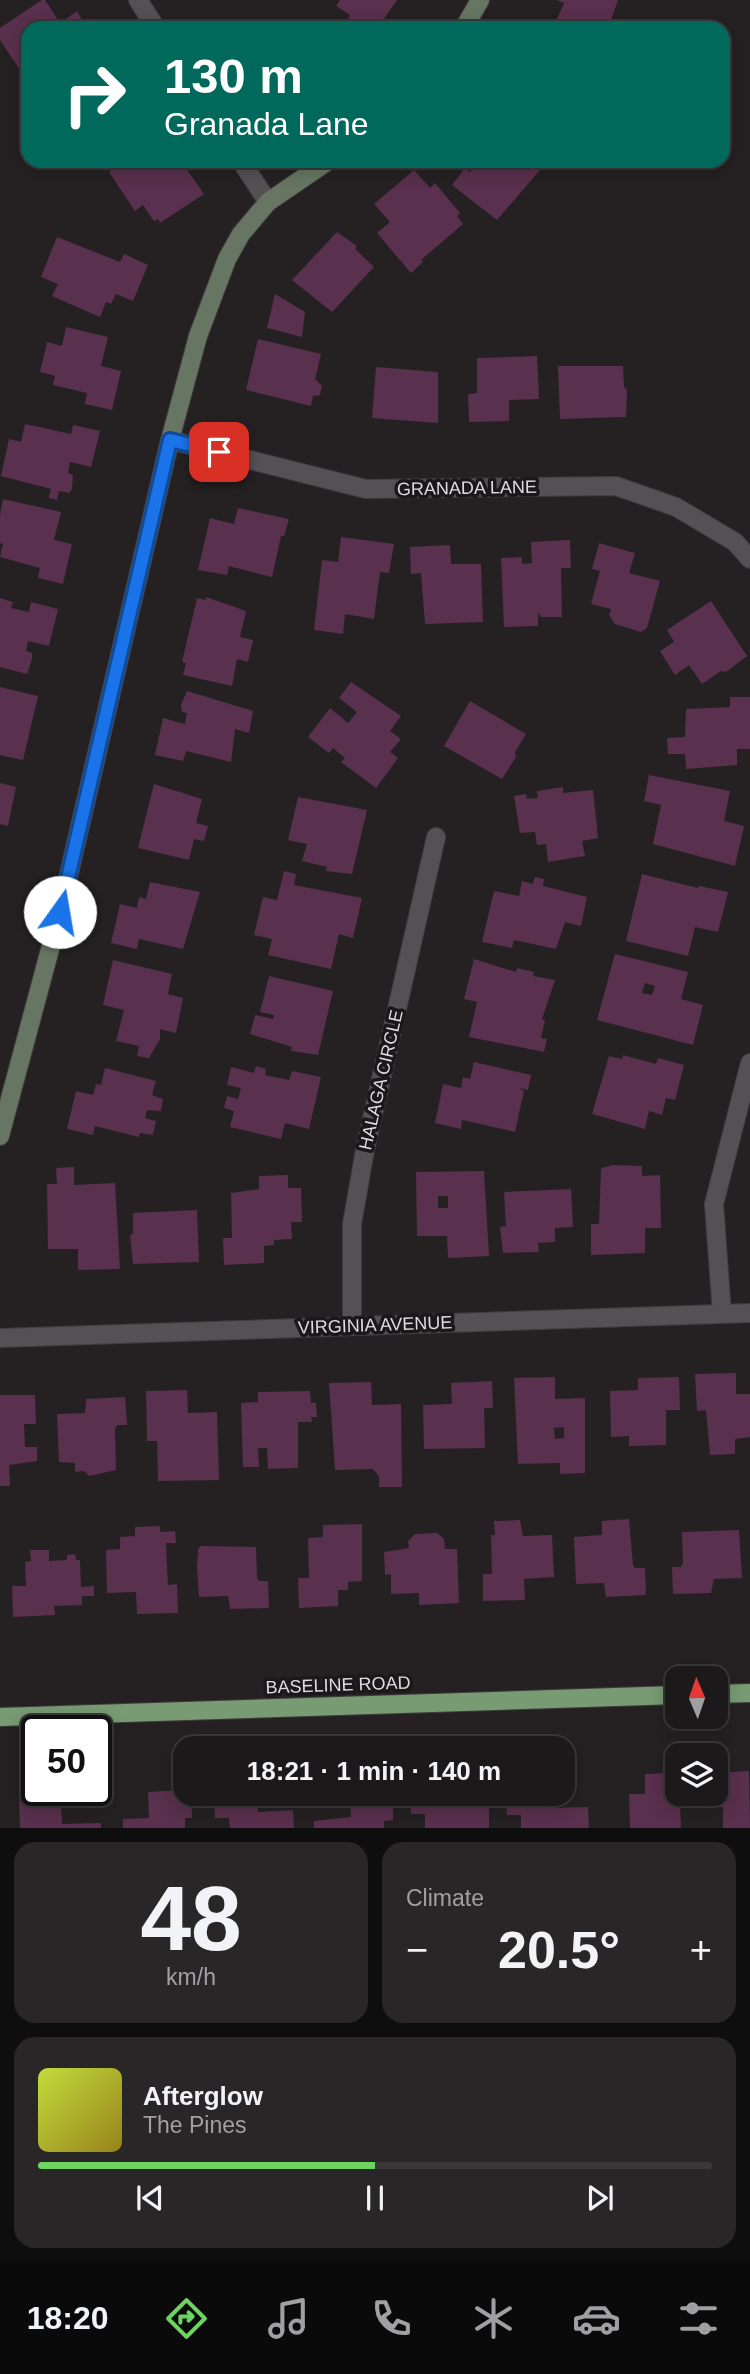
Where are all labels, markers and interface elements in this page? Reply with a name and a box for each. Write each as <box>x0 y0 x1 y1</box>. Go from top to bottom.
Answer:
icon: right <box>49 49 140 140</box>
text: 130 m <box>164 49 303 103</box>
text: Granada Lane <box>164 106 369 142</box>
pin <box>189 422 249 482</box>
icon: arrive <box>200 433 238 471</box>
street label: GRANADA LANE <box>397 477 537 499</box>
position arrow <box>23 875 97 949</box>
street label: HALAGA CIRCLE <box>355 1008 407 1152</box>
street label: VIRGINIA AVENUE <box>297 1312 453 1338</box>
north arrow <box>665 1666 728 1729</box>
map controls <box>665 1666 728 1806</box>
street label: BASELINE ROAD <box>265 1672 411 1698</box>
speed limit sign: 50 <box>21 1715 112 1806</box>
button: layers <box>665 1743 728 1806</box>
text: 18:21 · 1 min · 140 m <box>247 1756 501 1786</box>
text: 48 <box>140 1868 242 1969</box>
text: Climate <box>406 1885 484 1911</box>
text: 20.5° <box>498 1921 620 1979</box>
text: − <box>406 1929 428 1971</box>
text: + <box>690 1929 712 1971</box>
text: km/h <box>166 1964 216 1990</box>
text: Afterglow <box>143 2081 263 2111</box>
text: The Pines <box>143 2112 247 2138</box>
icon: previous <box>131 2179 169 2217</box>
icon: pause <box>356 2179 394 2217</box>
icon: next <box>581 2179 619 2217</box>
icon: directions <box>162 2294 211 2343</box>
icon: music <box>264 2294 313 2343</box>
icon: phone <box>367 2294 416 2343</box>
icon: climate <box>469 2294 518 2343</box>
icon: car <box>572 2294 621 2343</box>
icon: filters <box>674 2294 723 2343</box>
text: 18:20 <box>27 2300 109 2336</box>

